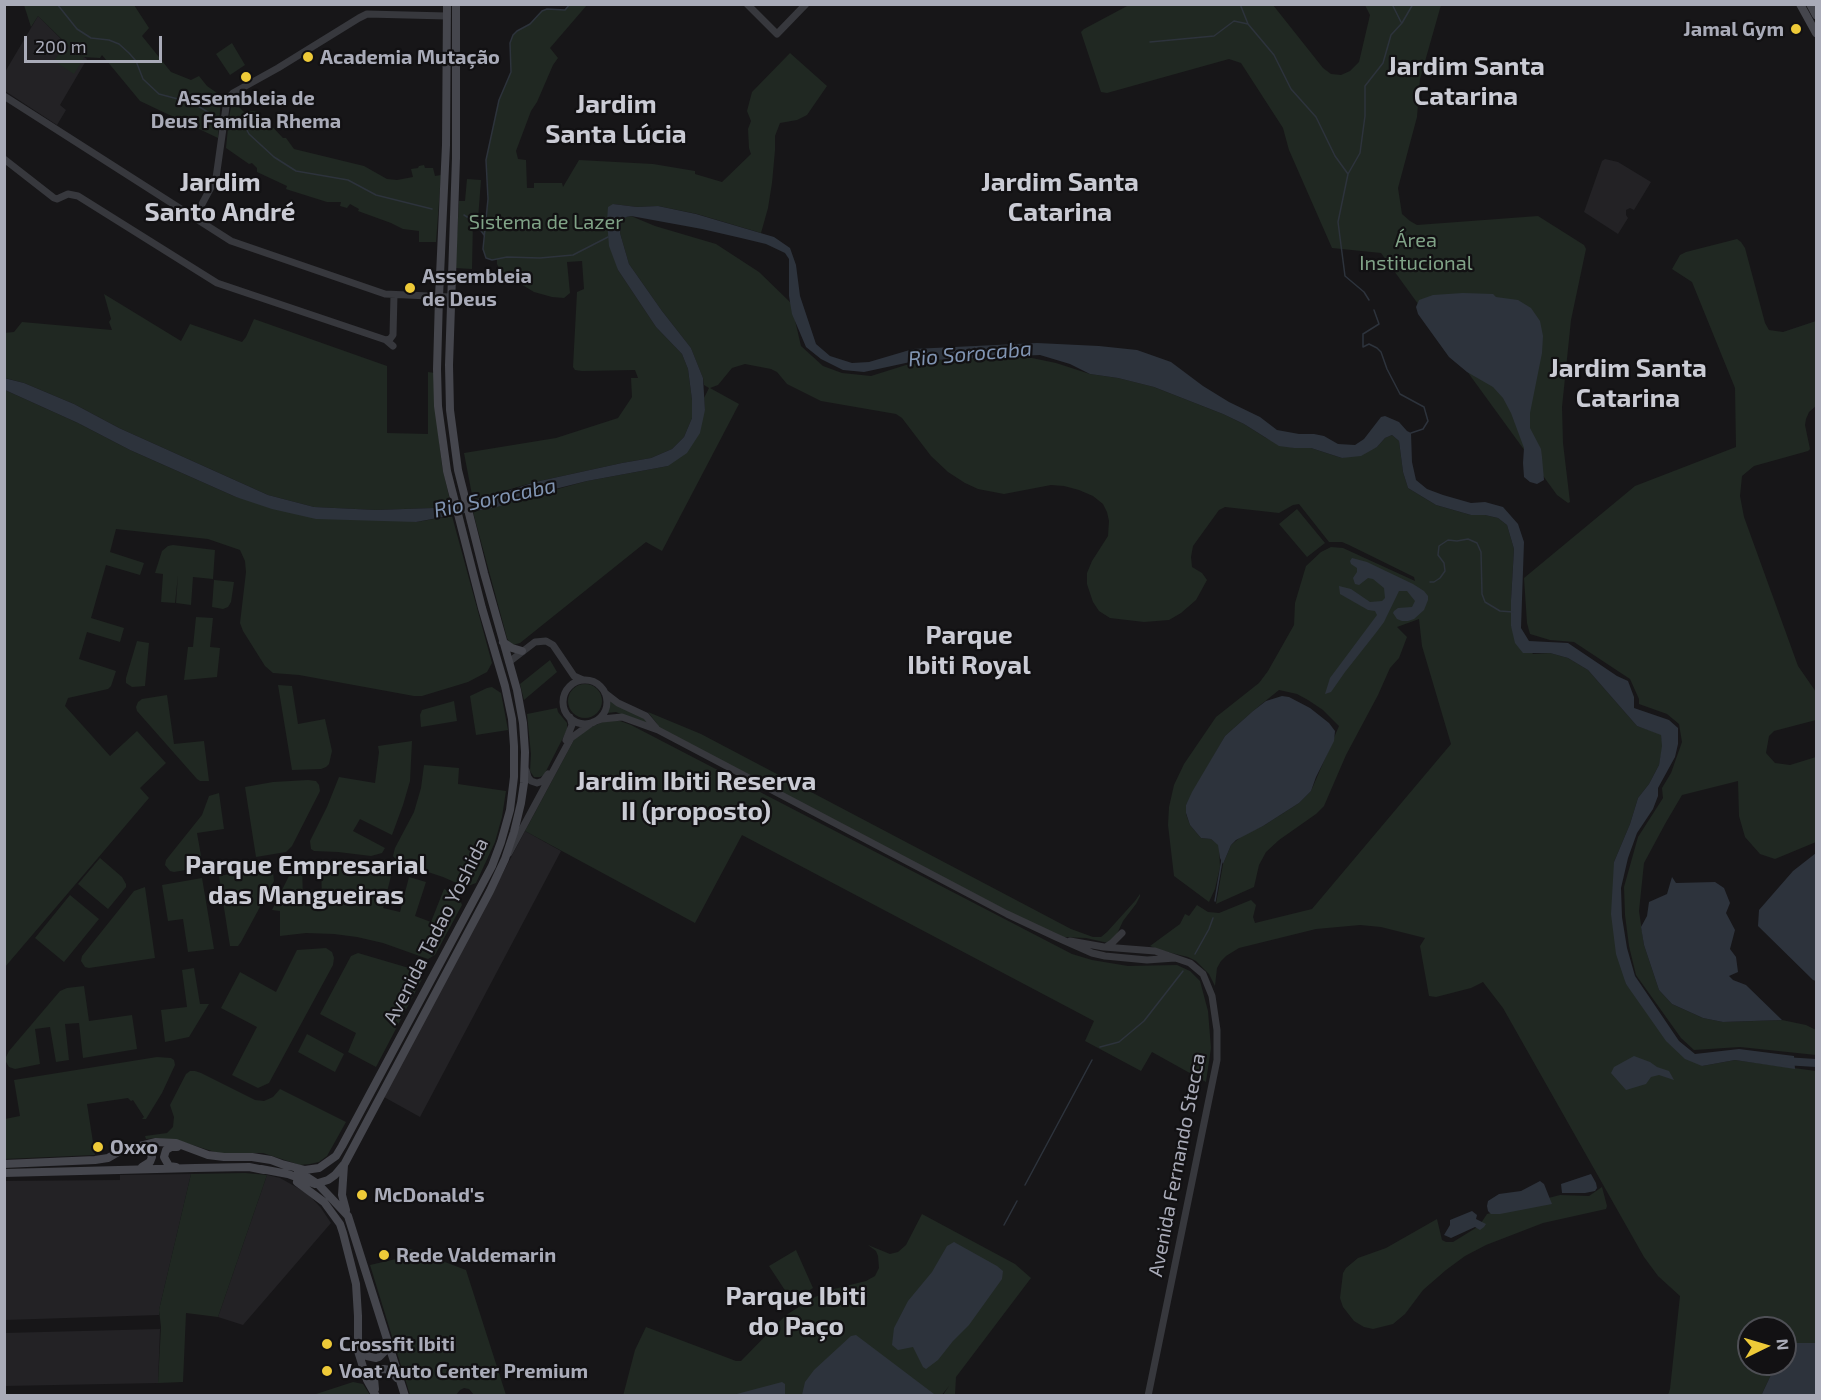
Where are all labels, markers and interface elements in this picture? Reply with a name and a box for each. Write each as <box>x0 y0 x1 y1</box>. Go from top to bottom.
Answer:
place label: Jamal Gym <box>1683 17 1784 41</box>
marker: Jamal Gym <box>1789 22 1803 36</box>
scale bar <box>27 24 165 62</box>
text: 200 m <box>35 35 87 57</box>
place label: Academia Mutação <box>320 45 500 69</box>
marker: Academia Mutação <box>301 50 315 64</box>
district label: Jardim Santa Catarina <box>1387 50 1545 112</box>
marker: Assembleia de Deus Família Rhema <box>239 70 253 84</box>
place label: Assembleia de Deus Família Rhema <box>151 86 341 133</box>
district label: Jardim Santa Lúcia <box>545 88 687 150</box>
district label: Jardim Santo André <box>145 166 295 228</box>
district label: Jardim Santa Catarina <box>981 166 1139 228</box>
park label: Sistema de Lazer <box>469 210 623 234</box>
park label: Área Institucional <box>1359 228 1473 275</box>
place label: Assembleia de Deus <box>422 264 532 311</box>
marker: Assembleia de Deus <box>403 281 417 295</box>
water label: Rio Sorocaba <box>907 336 1033 372</box>
district label: Jardim Santa Catarina <box>1549 352 1707 414</box>
water label: Rio Sorocaba <box>432 473 558 523</box>
district label: Parque Ibiti Royal <box>907 619 1031 680</box>
district label: Jardim Ibiti Reserva II (proposto) <box>576 765 816 826</box>
street label: Avenida Tadao Yoshida <box>378 834 494 1028</box>
district label: Parque Empresarial das Mangueiras <box>185 849 427 910</box>
street label: Avenida Fernando Stecca <box>1144 1051 1210 1279</box>
place label: Oxxo <box>110 1135 158 1159</box>
marker: Oxxo <box>91 1140 105 1154</box>
place label: McDonald's <box>374 1183 485 1207</box>
marker: McDonald's <box>355 1188 369 1202</box>
place label: Rede Valdemarin <box>396 1243 556 1267</box>
marker: Rede Valdemarin <box>377 1248 391 1262</box>
district label: Parque Ibiti do Paço <box>726 1280 866 1342</box>
north arrow <box>1737 1316 1797 1376</box>
place label: Crossfit Ibiti <box>339 1332 455 1356</box>
marker: Crossfit Ibiti <box>320 1337 334 1351</box>
text: N <box>1773 1338 1793 1351</box>
place label: Voat Auto Center Premium <box>339 1359 588 1383</box>
marker: Voat Auto Center Premium <box>320 1364 334 1378</box>

